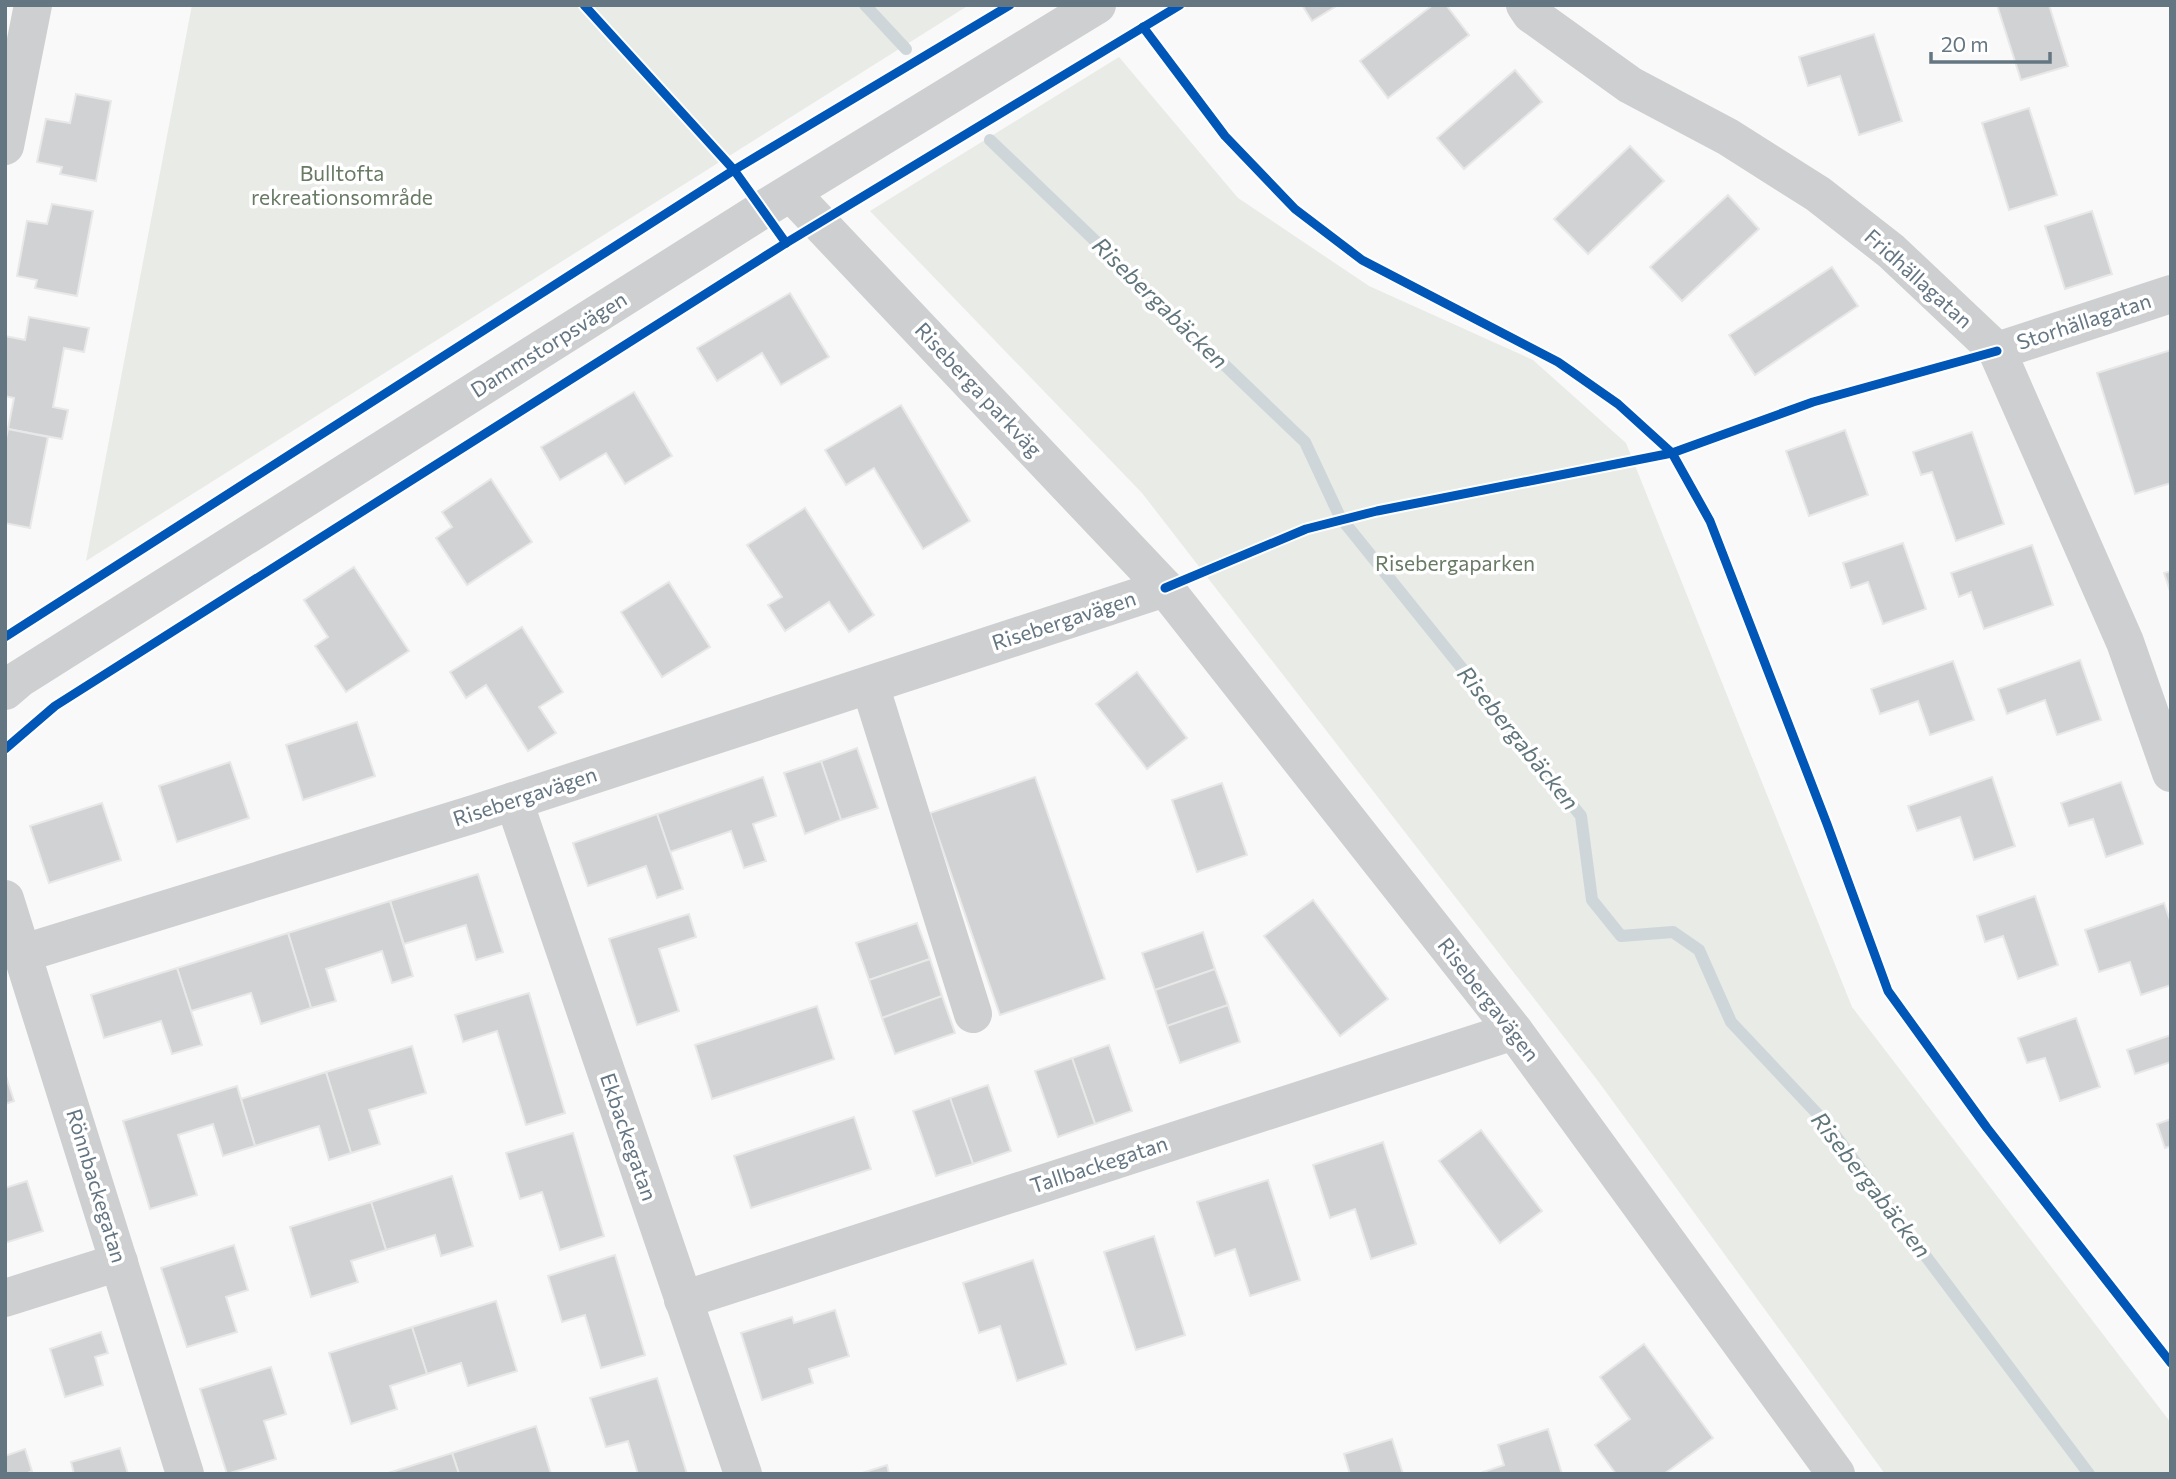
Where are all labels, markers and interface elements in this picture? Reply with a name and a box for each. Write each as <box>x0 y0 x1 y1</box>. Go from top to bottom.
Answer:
scale bar <box>1931 21 2050 65</box>
text: 20 m <box>1941 31 1989 56</box>
park label: Bulltofta rekreationsområde <box>251 160 433 209</box>
street label: Fridhällagatan <box>1860 223 1978 333</box>
water label: Risebergabäcken <box>1087 231 1234 374</box>
street label: Dammstorpsvägen <box>466 286 631 402</box>
street label: Storhällagatan <box>2013 287 2154 354</box>
street label: Riseberga parkväg <box>911 317 1048 461</box>
park label: Risebergaparken <box>1375 550 1535 575</box>
street label: Risebergavägen <box>988 585 1139 655</box>
water label: Risebergabäcken <box>1452 660 1585 815</box>
street label: Risebergavägen <box>449 761 600 831</box>
street label: Risebergavägen <box>1433 932 1545 1066</box>
street label: Ekbackegatan <box>596 1069 663 1204</box>
street label: Rönnbackegatan <box>62 1106 133 1266</box>
water label: Risebergabäcken <box>1806 1106 1937 1263</box>
street label: Tallbackegatan <box>1027 1130 1170 1198</box>

